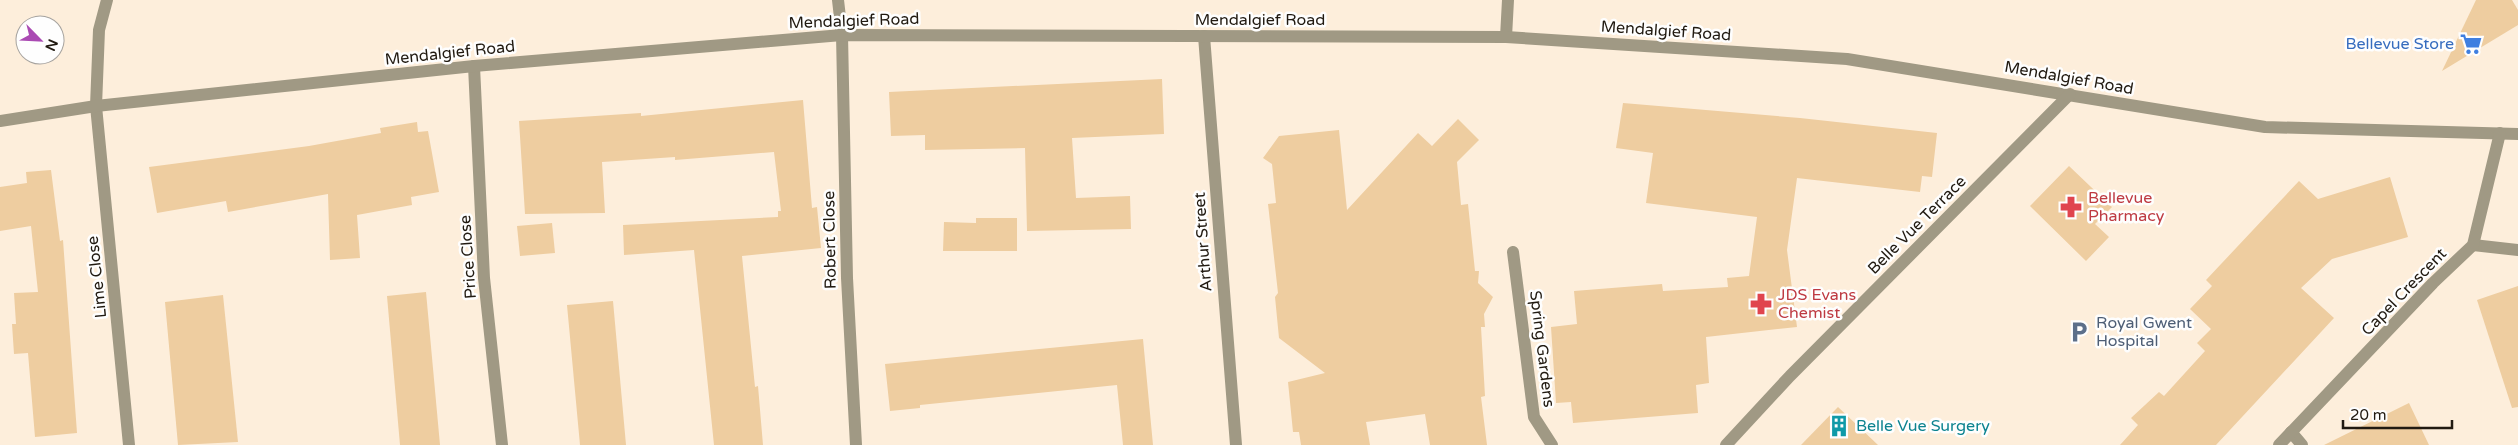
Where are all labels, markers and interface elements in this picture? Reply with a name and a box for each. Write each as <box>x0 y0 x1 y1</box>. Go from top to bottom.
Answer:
street label: Mendalgief Road <box>788 9 920 33</box>
street label: Mendalgief Road <box>1195 10 1325 30</box>
north arrow <box>15 15 65 65</box>
street label: Mendalgief Road <box>1600 16 1732 46</box>
supermarket icon: Bellevue Store <box>2458 31 2484 57</box>
place label: Bellevue Store <box>2345 34 2454 54</box>
text: N <box>41 36 61 54</box>
street label: Mendalgief Road <box>384 36 516 70</box>
street label: Mendalgief Road <box>2003 57 2135 99</box>
street label: Belle Vue Terrace <box>1864 172 1970 278</box>
place label: Bellevue Pharmacy <box>2088 188 2165 226</box>
street label: Robert Close <box>819 191 841 289</box>
street label: Arthur Street <box>1190 192 1216 292</box>
pharmacy icon: Bellevue Pharmacy <box>2058 194 2084 220</box>
street label: Price Close <box>455 214 481 300</box>
street label: Lime Close <box>83 235 111 319</box>
street label: Capel Crescent <box>2357 244 2451 340</box>
place label: JDS Evans Chemist <box>1778 285 1856 323</box>
street label: Spring Gardens <box>1525 289 1559 409</box>
pharmacy icon: JDS Evans Chemist <box>1748 291 1774 317</box>
place label: Royal Gwent Hospital <box>2096 313 2192 351</box>
parking icon: Royal Gwent Hospital <box>2066 319 2092 345</box>
scale bar <box>2343 398 2452 430</box>
text: 20 m <box>2350 406 2387 424</box>
building icon: Belle Vue Surgery <box>1826 413 1852 439</box>
place label: Belle Vue Surgery <box>1856 416 1990 436</box>

